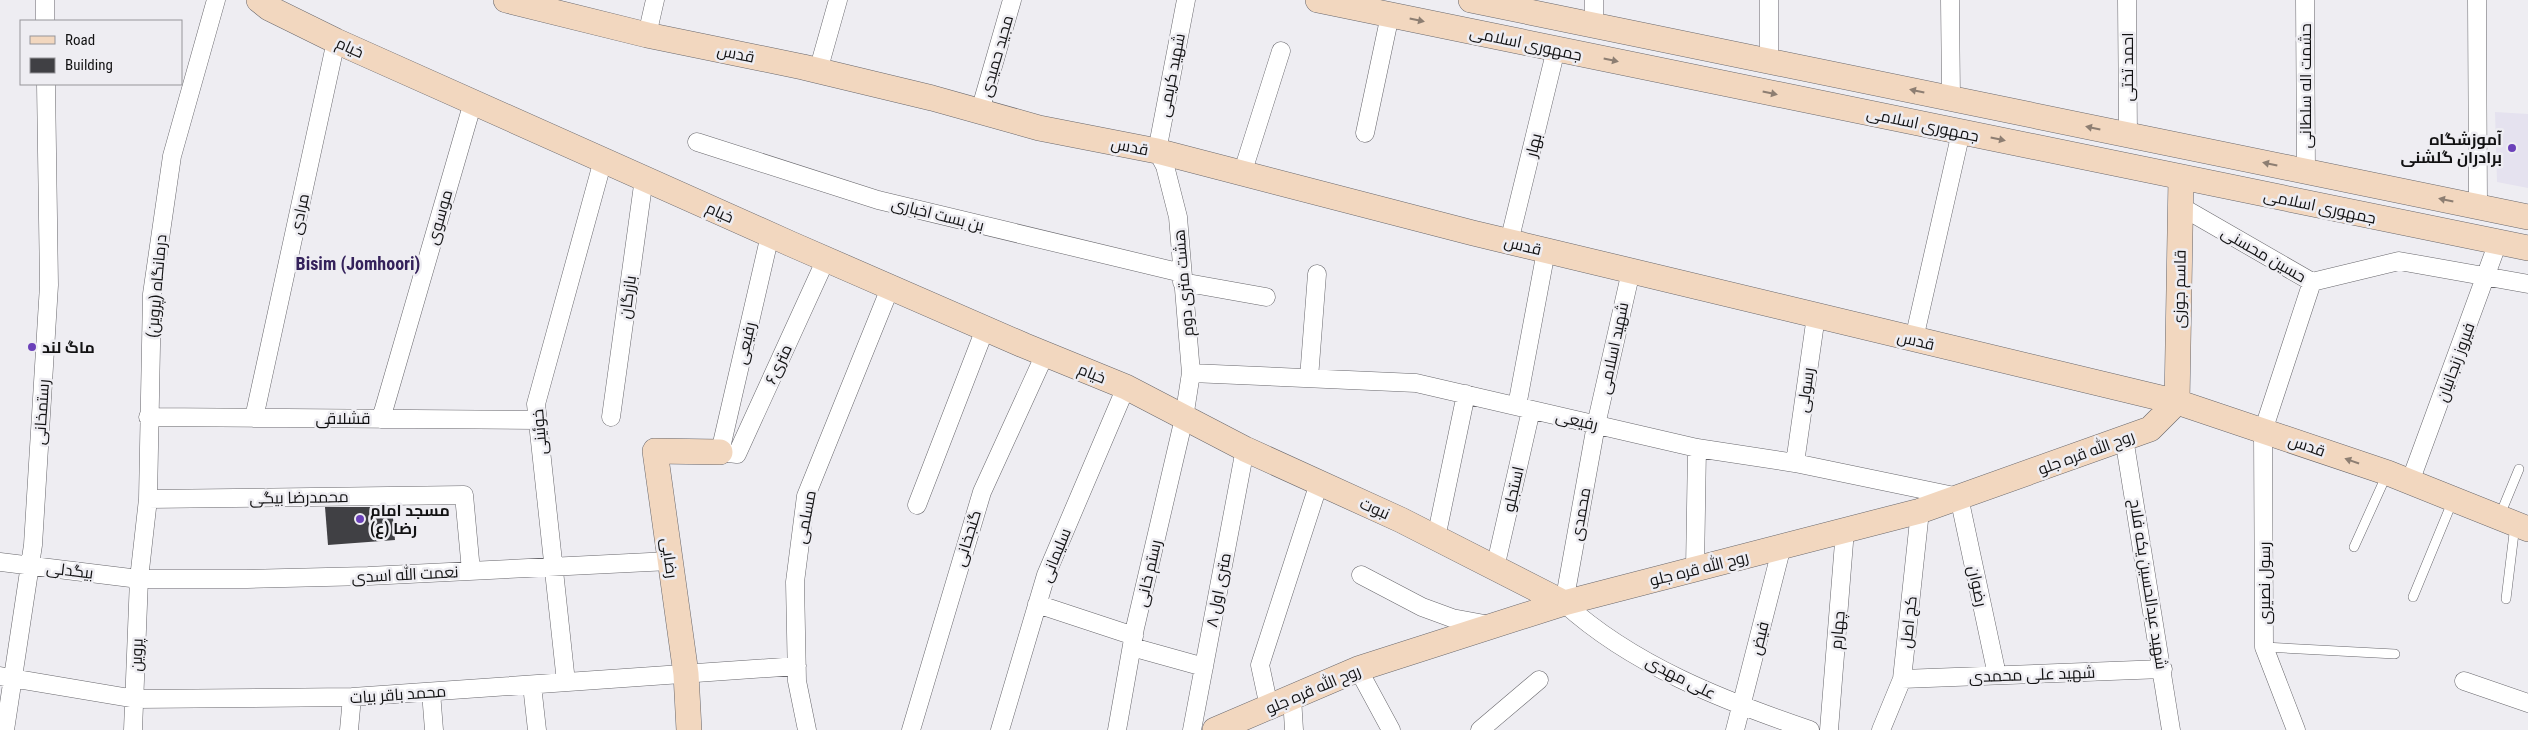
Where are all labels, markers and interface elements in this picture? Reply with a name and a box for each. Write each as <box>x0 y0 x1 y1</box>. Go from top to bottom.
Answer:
street label: مجید حمیدی <box>976 13 1018 99</box>
one-way arrow <box>1410 17 1426 25</box>
legend <box>20 20 182 85</box>
street label: جمهوری اسلامی <box>1468 22 1584 66</box>
street label: حشمت اله سلطانی <box>2296 23 2316 149</box>
text: Road <box>65 31 95 49</box>
street label: شهید کریمی <box>1154 32 1190 119</box>
street label: خیام <box>332 33 367 64</box>
street label: احمد تختی <box>2118 33 2138 101</box>
street label: قدس <box>715 40 756 68</box>
text: Building <box>65 56 113 74</box>
one-way arrow <box>1603 56 1618 64</box>
one-way arrow <box>1909 87 1925 95</box>
one-way arrow <box>1763 89 1778 97</box>
street label: جمهوری اسلامی <box>1865 103 1981 147</box>
one-way arrow <box>2085 123 2101 131</box>
place label: آموزشگاه برادران گلشنی <box>2400 130 2502 167</box>
street label: بهار <box>1521 131 1547 160</box>
street label: قدس <box>1109 134 1150 160</box>
one-way arrow <box>1990 136 2006 144</box>
marker: آموزشگاه برادران گلشنی <box>2506 142 2518 154</box>
one-way arrow <box>2262 160 2277 168</box>
street label: جمهوری اسلامی <box>2262 185 2378 229</box>
street label: موسوی <box>423 187 457 247</box>
street label: مرادی <box>286 192 314 237</box>
street label: بن بست اخباری <box>889 194 986 236</box>
one-way arrow <box>2438 196 2454 204</box>
street label: خیام <box>702 198 737 229</box>
street label: حسین محسنی <box>2217 223 2310 287</box>
street label: هشت متری دوم <box>1169 228 1200 337</box>
street label: قدس <box>1502 232 1543 260</box>
street label: درمانگاه (پروین) <box>143 234 172 339</box>
street label: قاسم جوزی <box>2169 250 2192 328</box>
district label: Bisim (Jomhoori) <box>296 253 420 275</box>
street label: بازرگان <box>615 274 641 320</box>
street label: شهید اسلامی <box>1594 300 1633 396</box>
street label: رفیعی <box>731 320 761 366</box>
street label: فیروز زنجانیان <box>2432 320 2480 405</box>
street label: قدس <box>1895 327 1936 355</box>
place label: ماگ لند <box>42 338 95 357</box>
marker: ماگ لند <box>26 341 38 353</box>
street label: ۶متری <box>761 341 797 388</box>
street label: خیام <box>1074 359 1109 389</box>
street label: رسولی <box>1793 366 1819 414</box>
street label: رستمخانی <box>30 379 54 446</box>
street label: رفیعی <box>1554 406 1600 436</box>
street label: خوئینی <box>528 408 552 456</box>
street label: قشلاقی <box>316 409 370 429</box>
street label: روح الله قره جلو <box>2035 425 2138 481</box>
street label: قدس <box>2286 430 2328 462</box>
one-way arrow <box>2344 457 2359 465</box>
street label: استجلو <box>1499 465 1528 514</box>
street label: محمدی <box>1566 486 1595 542</box>
street label: محمدرضا بیگی <box>249 487 349 509</box>
street label: مسلمی <box>791 489 821 546</box>
street label: نبوت <box>1357 493 1393 523</box>
street label: شهید عبدالحسین یکه فلاح <box>2124 497 2171 671</box>
place label: مسجد امام رضا (ع) <box>370 501 450 539</box>
street label: گنجخانی <box>950 508 986 569</box>
marker: مسجد امام رضا (ع) <box>354 513 366 525</box>
street label: سلیمانی <box>1036 525 1076 585</box>
street label: رضایی <box>656 537 682 580</box>
street label: رستم خانی <box>1132 538 1167 609</box>
street label: رسول نصیری <box>2255 542 2275 624</box>
street label: روح الله قره جلو <box>1647 546 1751 592</box>
street label: ۸ متری اول <box>1202 551 1236 629</box>
street label: بیگدلی <box>45 558 95 584</box>
street label: نعمت الله اسدی <box>351 561 459 588</box>
street label: رضوان <box>1963 564 1991 609</box>
street label: کج اصل <box>1896 595 1923 649</box>
street label: چهارم <box>1826 610 1851 650</box>
street label: فیض <box>1746 619 1774 657</box>
street label: پروین <box>126 637 149 672</box>
street label: علی مهدی <box>1642 652 1719 704</box>
street label: روح الله قره جلو <box>1262 660 1364 720</box>
street label: شهید علی محمدی <box>1968 663 2096 687</box>
street label: محمد باقر بیات <box>349 682 447 707</box>

